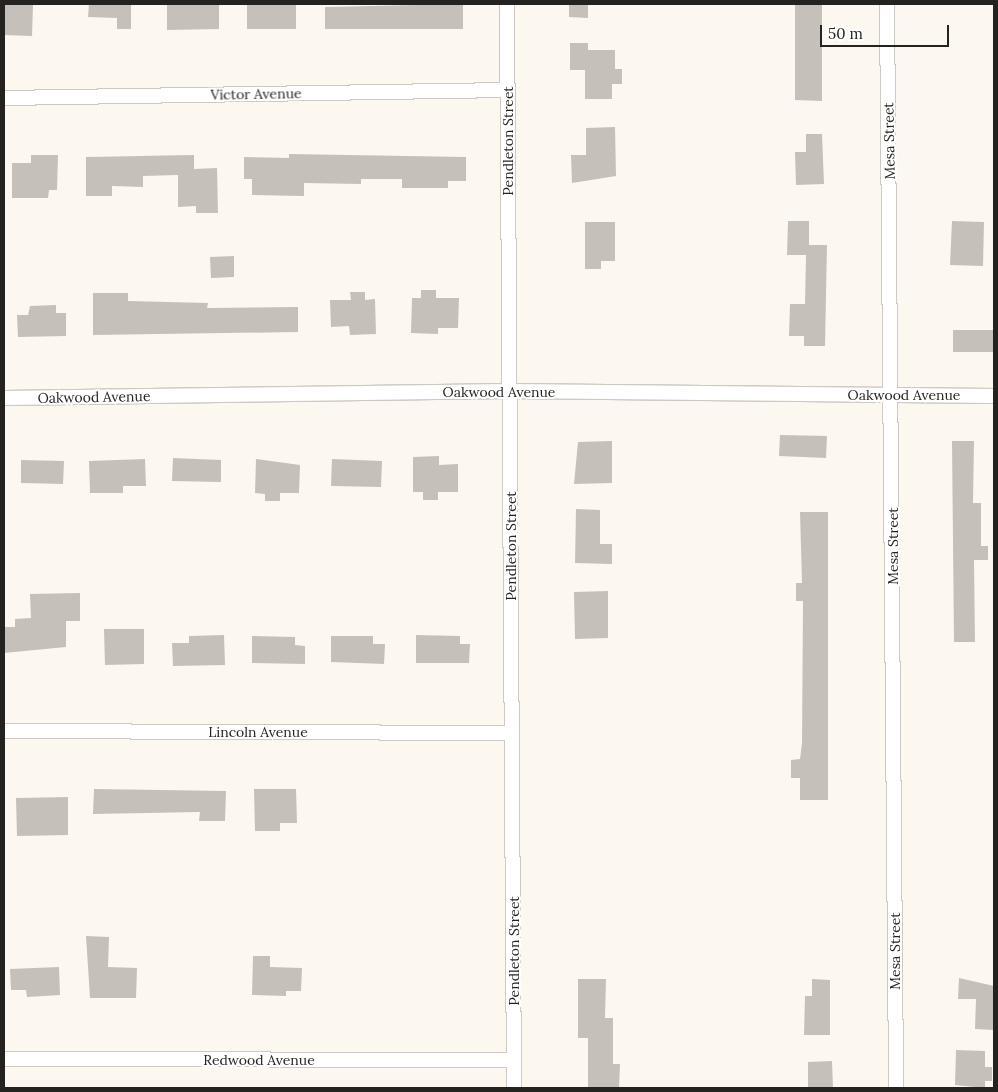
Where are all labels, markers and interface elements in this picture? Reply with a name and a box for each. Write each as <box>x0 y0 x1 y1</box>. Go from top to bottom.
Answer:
scale bar <box>823 15 952 47</box>
text: 50 m <box>828 24 863 43</box>
street label: Victor Avenue <box>210 85 302 103</box>
street label: Pendleton Street <box>500 86 516 196</box>
street label: Mesa Street <box>880 102 898 180</box>
street label: Oakwood Avenue <box>443 384 555 400</box>
street label: Oakwood Avenue <box>848 387 960 403</box>
street label: Oakwood Avenue <box>37 388 151 406</box>
street label: Pendleton Street <box>503 491 519 601</box>
street label: Mesa Street <box>885 507 901 585</box>
street label: Lincoln Avenue <box>208 724 308 740</box>
street label: Pendleton Street <box>506 896 522 1006</box>
street label: Mesa Street <box>887 912 903 990</box>
street label: Redwood Avenue <box>203 1052 315 1068</box>

